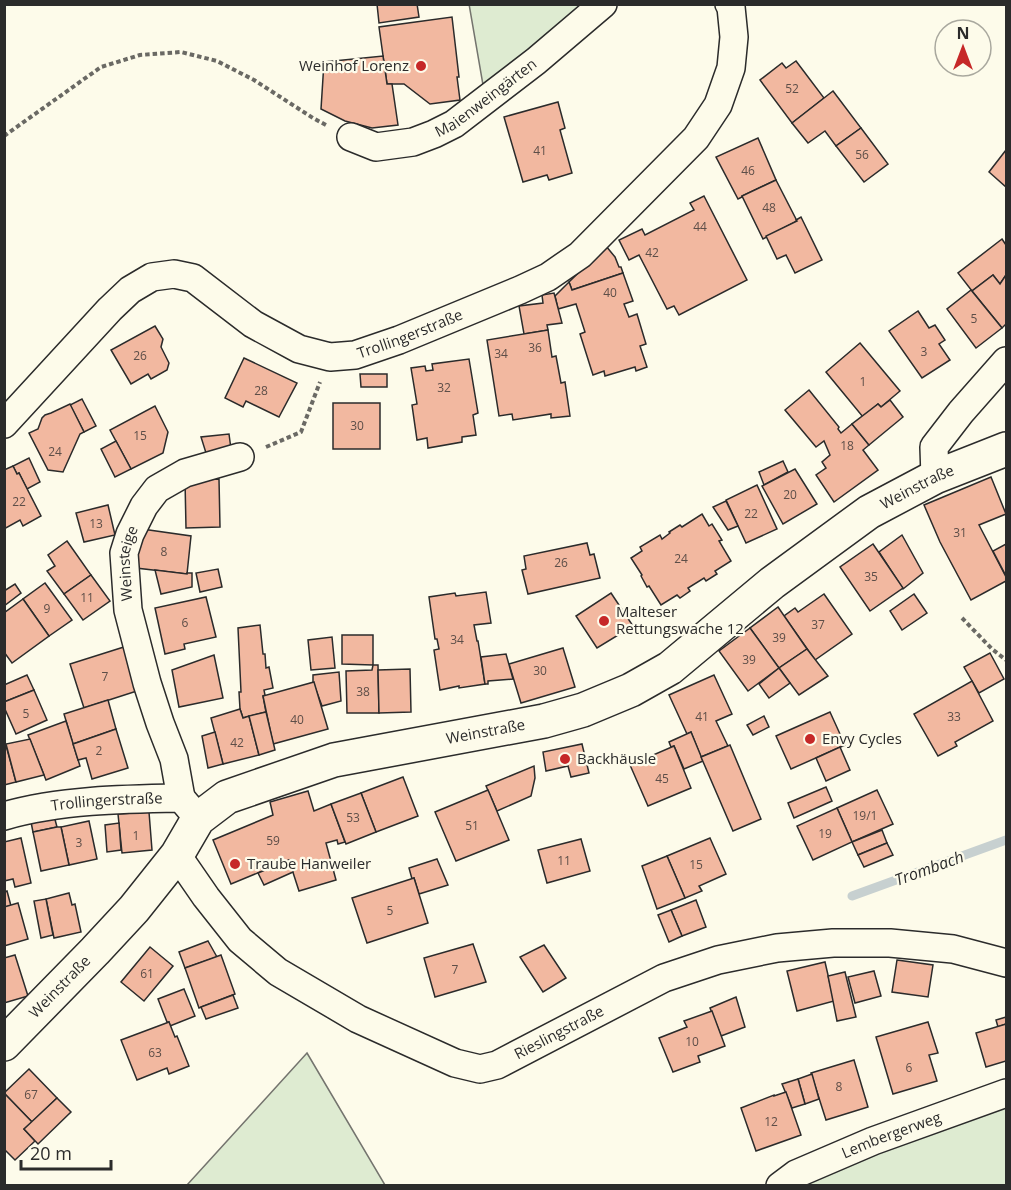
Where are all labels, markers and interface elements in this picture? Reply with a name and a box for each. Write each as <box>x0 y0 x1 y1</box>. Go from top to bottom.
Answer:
north arrow <box>933 18 993 78</box>
text: N <box>956 22 970 44</box>
street label: Maienweingärten <box>431 53 540 141</box>
place label: Weinhof Lorenz <box>299 55 409 75</box>
marker: Weinhof Lorenz <box>414 59 428 73</box>
house number: 52 <box>785 80 799 97</box>
house number: 41 <box>533 142 547 159</box>
house number: 56 <box>855 146 869 163</box>
house number: 46 <box>741 162 755 179</box>
house number: 48 <box>762 199 776 216</box>
house number: 44 <box>693 218 707 235</box>
house number: 42 <box>645 244 659 261</box>
house number: 40 <box>603 284 617 301</box>
street label: Trollingerstraße <box>354 304 465 363</box>
house number: 5 <box>971 310 978 327</box>
house number: 36 <box>528 339 542 356</box>
house number: 3 <box>921 343 928 360</box>
house number: 34 <box>494 345 508 362</box>
house number: 26 <box>133 347 147 364</box>
house number: 1 <box>860 373 866 390</box>
house number: 32 <box>437 379 451 396</box>
house number: 28 <box>254 382 268 399</box>
house number: 30 <box>350 417 364 434</box>
house number: 15 <box>133 427 147 444</box>
house number: 18 <box>840 437 854 454</box>
house number: 24 <box>48 443 62 460</box>
street label: Weinstraße <box>877 460 957 513</box>
house number: 20 <box>783 486 797 503</box>
house number: 22 <box>12 493 26 510</box>
house number: 22 <box>744 505 758 522</box>
house number: 13 <box>89 515 103 532</box>
street label: Weinsteige <box>113 521 142 602</box>
house number: 31 <box>953 524 967 541</box>
house number: 8 <box>161 543 168 560</box>
house number: 24 <box>674 550 688 567</box>
house number: 26 <box>554 554 568 571</box>
house number: 35 <box>864 568 878 585</box>
house number: 11 <box>80 589 94 606</box>
house number: 9 <box>44 600 51 617</box>
place label: Malteser Rettungswache 12 <box>616 601 744 638</box>
house number: 6 <box>182 614 189 631</box>
marker: Malteser Rettungswache 12 <box>597 614 611 628</box>
house number: 37 <box>811 616 825 633</box>
house number: 39 <box>772 629 786 646</box>
house number: 34 <box>450 631 464 648</box>
house number: 39 <box>742 651 756 668</box>
house number: 30 <box>533 662 547 679</box>
house number: 7 <box>102 668 109 685</box>
house number: 38 <box>356 683 370 700</box>
house number: 5 <box>23 705 30 722</box>
house number: 41 <box>695 708 709 725</box>
house number: 33 <box>947 708 961 725</box>
house number: 40 <box>290 711 304 728</box>
street label: Weinstraße <box>444 714 527 748</box>
place label: Envy Cycles <box>822 728 902 748</box>
marker: Envy Cycles <box>803 732 817 746</box>
house number: 42 <box>230 734 244 751</box>
house number: 2 <box>96 742 103 759</box>
place label: Backhäusle <box>577 748 656 768</box>
marker: Backhäusle <box>558 752 572 766</box>
house number: 45 <box>655 770 669 787</box>
street label: Trollingerstraße <box>50 787 163 815</box>
house number: 19/1 <box>853 807 877 824</box>
house number: 53 <box>346 809 360 826</box>
house number: 51 <box>465 817 479 834</box>
house number: 19 <box>818 825 832 842</box>
house number: 1 <box>133 827 139 844</box>
house number: 59 <box>266 832 280 849</box>
house number: 3 <box>76 834 83 851</box>
water label: Trombach <box>891 845 967 891</box>
house number: 11 <box>557 852 571 869</box>
place label: Traube Hanweiler <box>247 853 371 873</box>
house number: 15 <box>689 856 703 873</box>
marker: Traube Hanweiler <box>228 857 242 871</box>
house number: 5 <box>387 902 394 919</box>
street label: Weinstraße <box>24 951 94 1022</box>
house number: 7 <box>452 961 459 978</box>
house number: 61 <box>140 965 154 982</box>
street label: Rieslingstraße <box>510 1000 607 1063</box>
house number: 10 <box>685 1033 699 1050</box>
house number: 63 <box>148 1044 162 1061</box>
house number: 6 <box>906 1059 913 1076</box>
house number: 8 <box>836 1078 843 1095</box>
house number: 67 <box>24 1086 38 1103</box>
street label: Lembergerweg <box>838 1106 943 1162</box>
house number: 12 <box>764 1113 778 1130</box>
scale bar <box>21 1133 111 1171</box>
text: 20 m <box>30 1141 72 1165</box>

